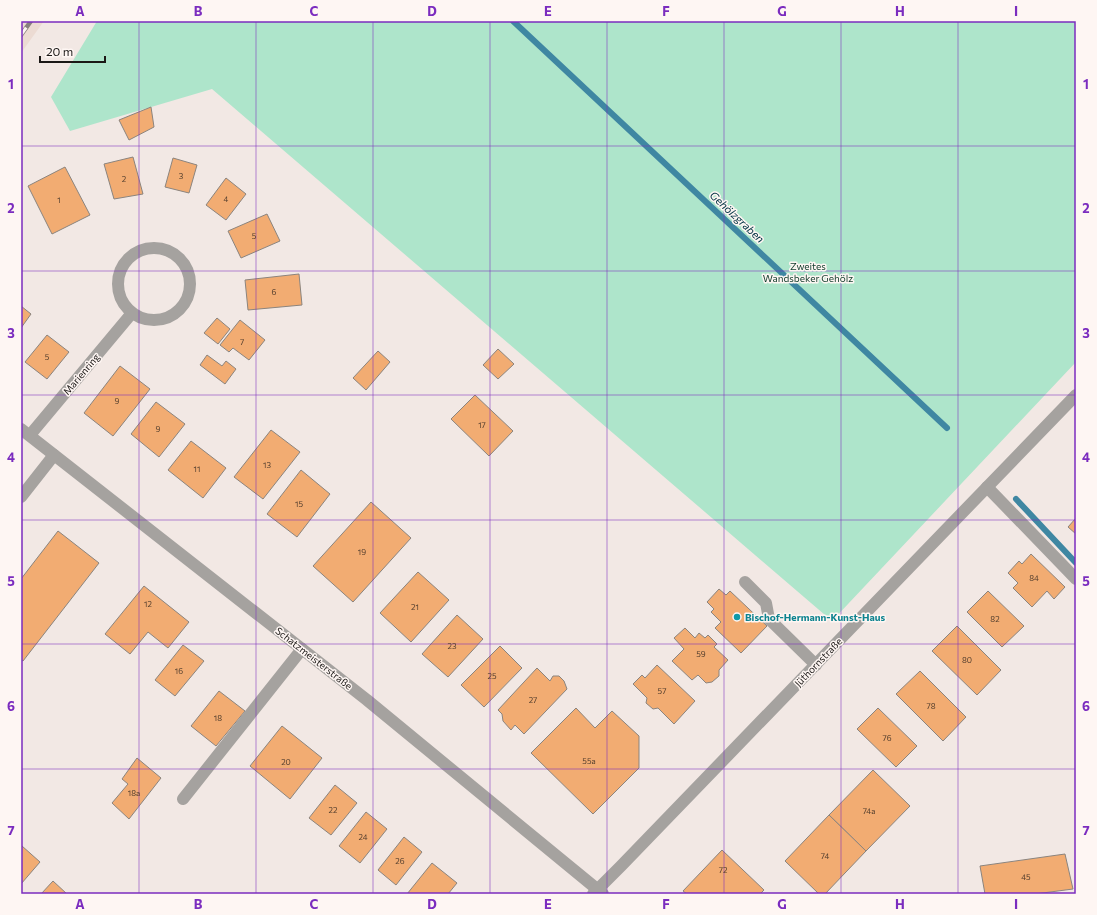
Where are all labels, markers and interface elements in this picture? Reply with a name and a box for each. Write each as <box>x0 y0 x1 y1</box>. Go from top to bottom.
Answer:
text: A <box>75 3 85 19</box>
text: B <box>194 3 203 19</box>
text: C <box>310 3 319 19</box>
text: D <box>427 3 437 19</box>
text: E <box>544 3 552 19</box>
text: F <box>662 3 670 19</box>
text: G <box>777 3 787 19</box>
text: H <box>895 3 905 19</box>
text: I <box>1014 3 1018 19</box>
scale bar <box>40 38 105 64</box>
text: 20 m <box>46 44 73 58</box>
text: 1 <box>8 76 14 92</box>
text: 1 <box>1083 76 1089 92</box>
house number: 3 <box>179 171 184 181</box>
house number: 2 <box>122 174 127 184</box>
water label: Gehölzgraben <box>707 188 767 245</box>
house number: 4 <box>224 194 229 204</box>
house number: 1 <box>57 195 61 205</box>
text: 2 <box>7 200 15 216</box>
text: 2 <box>1082 200 1090 216</box>
house number: 5 <box>252 231 257 241</box>
park label: Zweites Wandsbeker Gehölz <box>763 260 853 284</box>
house number: 6 <box>272 287 277 297</box>
text: 3 <box>7 325 15 341</box>
text: 3 <box>1082 325 1090 341</box>
house number: 7 <box>240 337 244 347</box>
street label: Marienring <box>60 351 102 397</box>
house number: 5 <box>45 352 50 362</box>
house number: 9 <box>115 396 120 406</box>
house number: 17 <box>478 420 486 430</box>
house number: 9 <box>156 424 161 434</box>
text: 4 <box>7 449 15 465</box>
text: 4 <box>1082 449 1090 465</box>
house number: 13 <box>263 460 271 470</box>
house number: 11 <box>194 464 200 474</box>
house number: 15 <box>295 499 303 509</box>
house number: 19 <box>358 547 366 557</box>
text: 5 <box>7 573 15 589</box>
house number: 84 <box>1029 573 1039 583</box>
text: 5 <box>1082 573 1090 589</box>
house number: 12 <box>144 599 152 609</box>
house number: 21 <box>411 602 419 612</box>
place label: Bischof-Hermann-Kunst-Haus <box>745 611 885 623</box>
marker: Bischof-Hermann-Kunst-Haus <box>732 612 742 622</box>
house number: 82 <box>990 614 1000 624</box>
street label: Schatzmeisterstraße <box>273 624 355 692</box>
street label: Jüthornstraße <box>792 635 844 689</box>
house number: 23 <box>448 641 457 651</box>
house number: 59 <box>696 649 706 659</box>
house number: 80 <box>962 655 972 665</box>
house number: 16 <box>175 666 183 676</box>
house number: 25 <box>487 671 497 681</box>
house number: 57 <box>658 686 666 696</box>
house number: 27 <box>529 695 537 705</box>
text: 6 <box>7 698 15 714</box>
text: 6 <box>1082 698 1090 714</box>
house number: 78 <box>926 701 936 711</box>
house number: 18 <box>214 713 222 723</box>
house number: 76 <box>882 733 892 743</box>
house number: 55a <box>582 756 596 766</box>
house number: 20 <box>281 757 291 767</box>
house number: 18a <box>128 788 140 798</box>
house number: 22 <box>329 805 338 815</box>
house number: 74a <box>863 806 875 816</box>
text: 7 <box>7 822 15 838</box>
text: 7 <box>1082 822 1090 838</box>
house number: 24 <box>358 832 368 842</box>
house number: 74 <box>821 851 829 861</box>
house number: 26 <box>395 856 405 866</box>
house number: 72 <box>719 865 728 875</box>
house number: 45 <box>1021 872 1031 882</box>
text: A <box>75 896 85 912</box>
text: B <box>194 896 203 912</box>
text: C <box>310 896 319 912</box>
text: D <box>427 896 437 912</box>
text: E <box>544 896 552 912</box>
text: F <box>662 896 670 912</box>
text: G <box>777 896 787 912</box>
text: H <box>895 896 905 912</box>
text: I <box>1014 896 1018 912</box>

